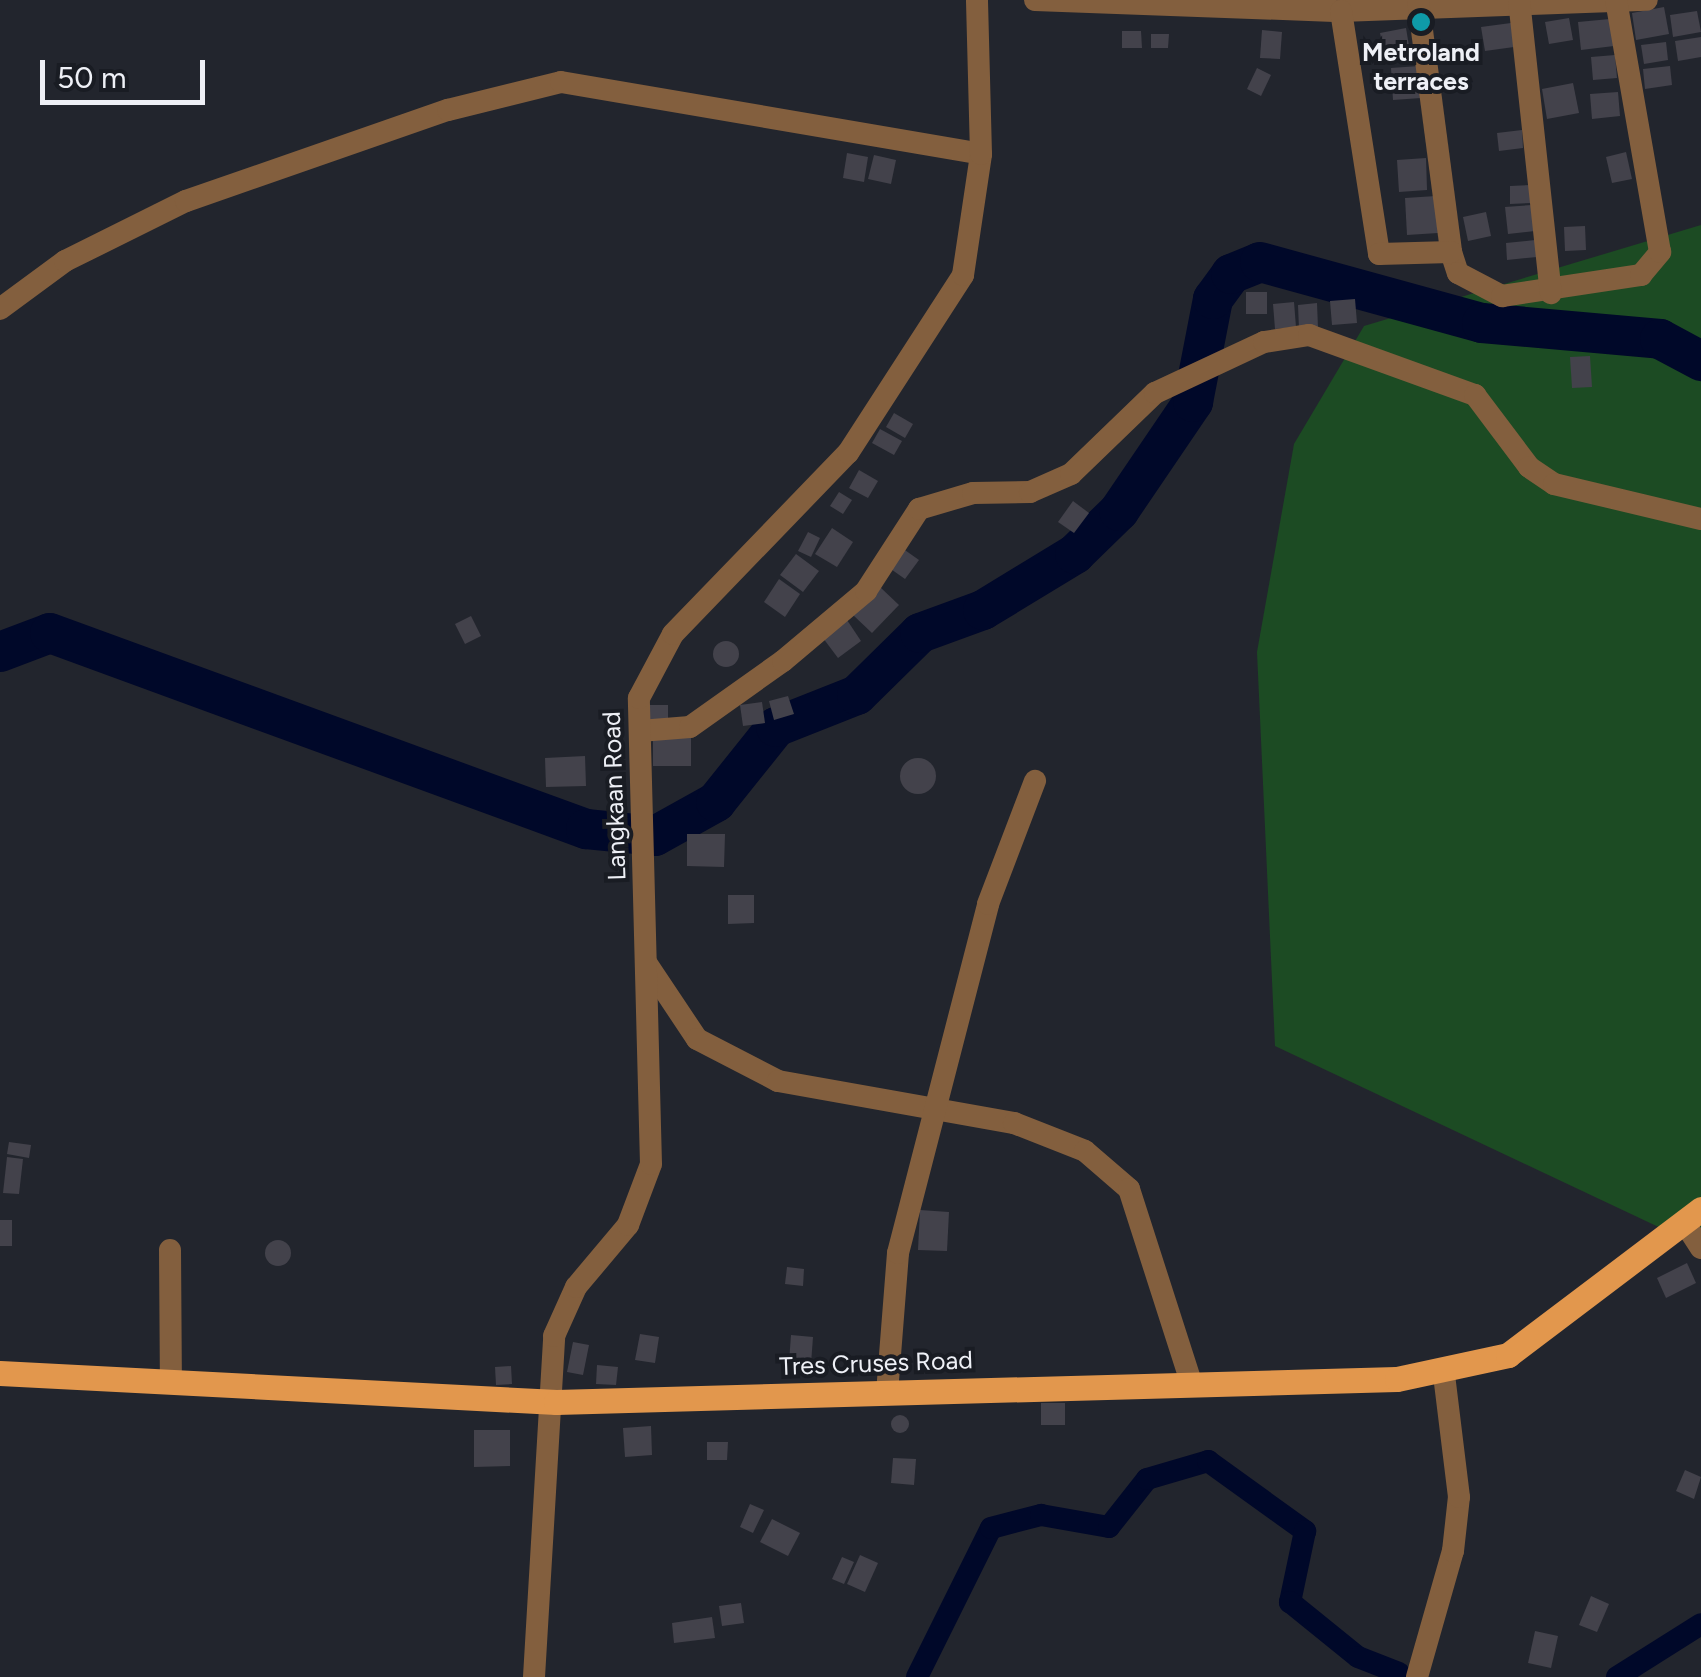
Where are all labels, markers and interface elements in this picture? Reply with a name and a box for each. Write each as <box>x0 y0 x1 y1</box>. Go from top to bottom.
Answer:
marker: Metroland terraces <box>1410 11 1432 33</box>
place label: Metroland terraces <box>1362 38 1480 97</box>
scale bar <box>45 40 210 102</box>
text: 50 m <box>57 59 126 96</box>
street label: Langkaan Road <box>596 711 632 881</box>
street label: Tres Cruses Road <box>779 1345 973 1381</box>

